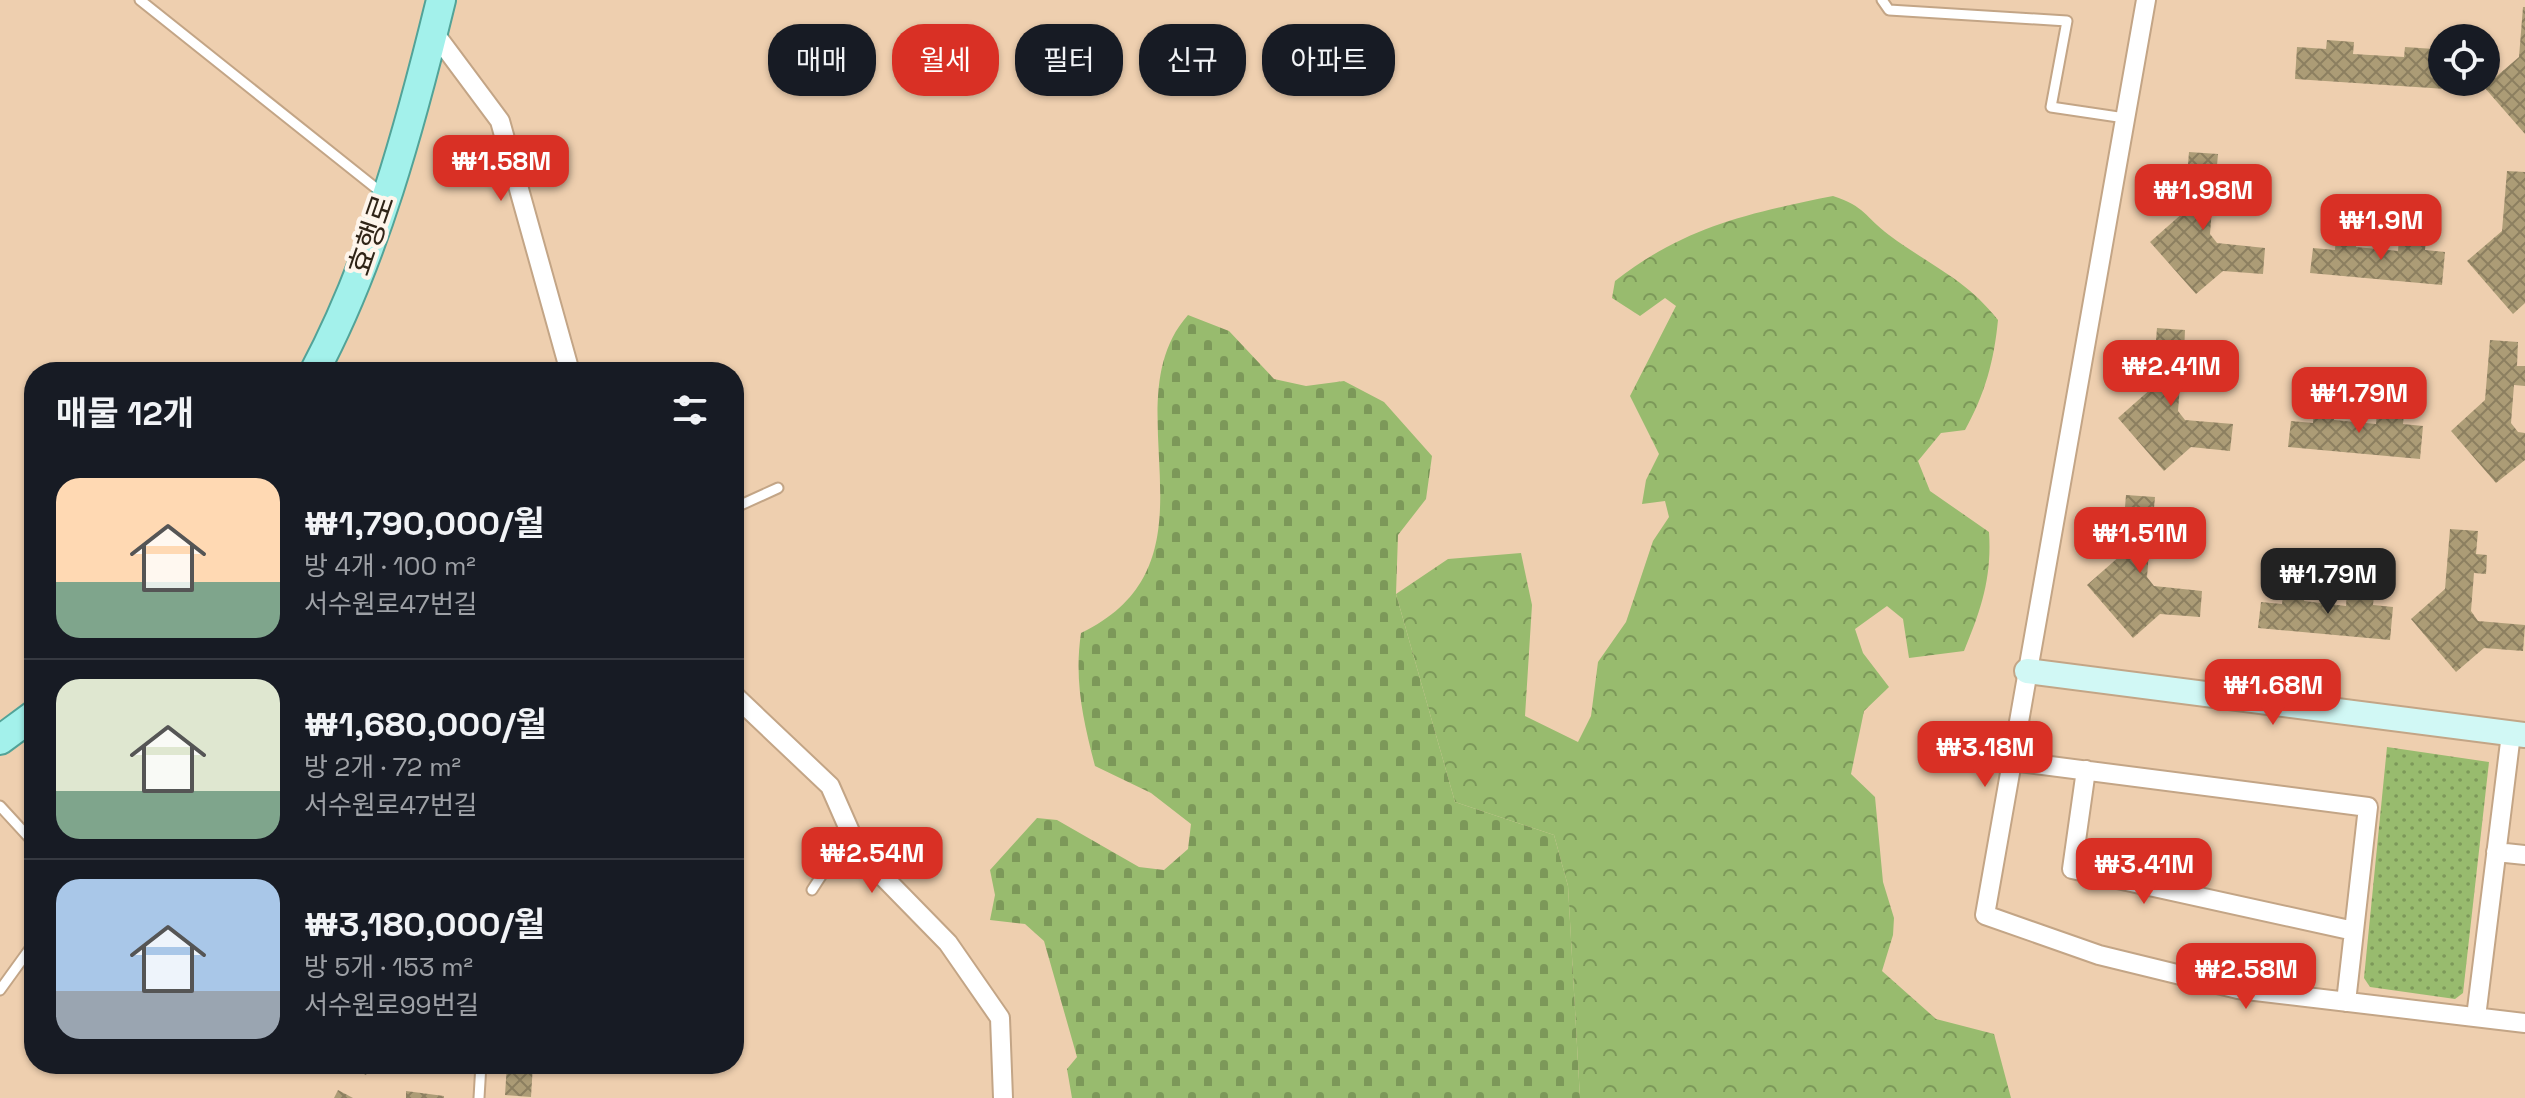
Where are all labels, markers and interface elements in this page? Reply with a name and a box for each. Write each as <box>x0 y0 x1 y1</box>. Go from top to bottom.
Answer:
chip: 매매 <box>768 24 876 96</box>
chip: 월세 <box>892 24 999 96</box>
chip: 필터 <box>1015 24 1123 96</box>
chip: 신규 <box>1139 24 1246 96</box>
chip: 아파트 <box>1262 24 1395 96</box>
map controls <box>2428 24 2500 96</box>
button: locate <box>2428 24 2500 96</box>
pin: ₩1.58M <box>436 135 566 203</box>
text: ₩1.58M <box>451 144 551 178</box>
pin: ₩1.98M <box>2138 164 2268 232</box>
text: ₩1.98M <box>2153 173 2253 207</box>
street label: 효행로 <box>339 190 403 280</box>
pin: ₩1.9M <box>2325 194 2437 262</box>
text: ₩1.9M <box>2339 203 2423 237</box>
pin: ₩2.41M <box>2106 340 2236 408</box>
text: ₩2.41M <box>2121 349 2221 383</box>
pin: ₩1.79M <box>2294 367 2424 435</box>
text: ₩1.79M <box>2310 376 2408 410</box>
icon: filters <box>668 388 712 432</box>
text: 매물 12개 <box>56 392 194 435</box>
text: ₩1,790,000/월 <box>304 502 545 545</box>
pin: ₩1.51M <box>2075 507 2205 575</box>
icon: home <box>120 510 216 606</box>
text: ₩1.51M <box>2092 516 2188 550</box>
pin: ₩1.79M <box>2263 548 2393 616</box>
text: 방 4개 · 100 m² <box>304 549 476 583</box>
text: ₩1.79M <box>2279 557 2377 591</box>
text: 서수원로47번길 <box>304 587 478 621</box>
pin: ₩1.68M <box>2208 659 2338 727</box>
text: ₩1.68M <box>2223 668 2323 702</box>
text: ₩1,680,000/월 <box>304 703 547 746</box>
icon: home <box>120 711 216 807</box>
pin: ₩3.18M <box>1920 721 2050 789</box>
text: ₩3.18M <box>1935 730 2035 764</box>
text: 방 2개 · 72 m² <box>304 750 461 784</box>
text: 서수원로47번길 <box>304 788 478 822</box>
pin: ₩2.54M <box>807 827 937 895</box>
text: ₩2.54M <box>820 836 924 870</box>
pin: ₩3.41M <box>2079 838 2209 906</box>
text: ₩3.41M <box>2094 847 2194 881</box>
text: ₩3,180,000/월 <box>304 903 545 946</box>
icon: home <box>120 911 216 1007</box>
pin: ₩2.58M <box>2181 943 2311 1011</box>
text: 방 5개 · 153 m² <box>304 950 473 984</box>
text: ₩2.58M <box>2194 952 2298 986</box>
text: 서수원로99번길 <box>304 988 479 1022</box>

